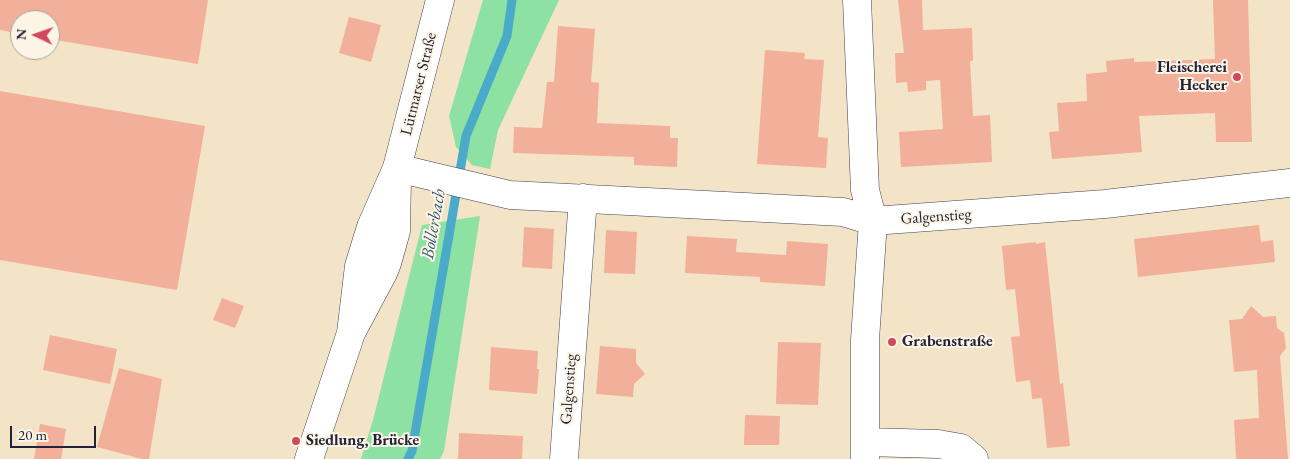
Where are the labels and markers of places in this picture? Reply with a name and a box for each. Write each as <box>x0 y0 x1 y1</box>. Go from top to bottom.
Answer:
place label: Fleischerei Hecker <box>1157 58 1227 96</box>
marker: Fleischerei Hecker <box>1231 71 1243 83</box>
place label: Grabenstraße <box>902 332 993 352</box>
marker: Grabenstraße <box>886 336 898 348</box>
place label: Siedlung, Brücke <box>306 431 419 451</box>
marker: Siedlung, Brücke <box>290 435 302 447</box>

